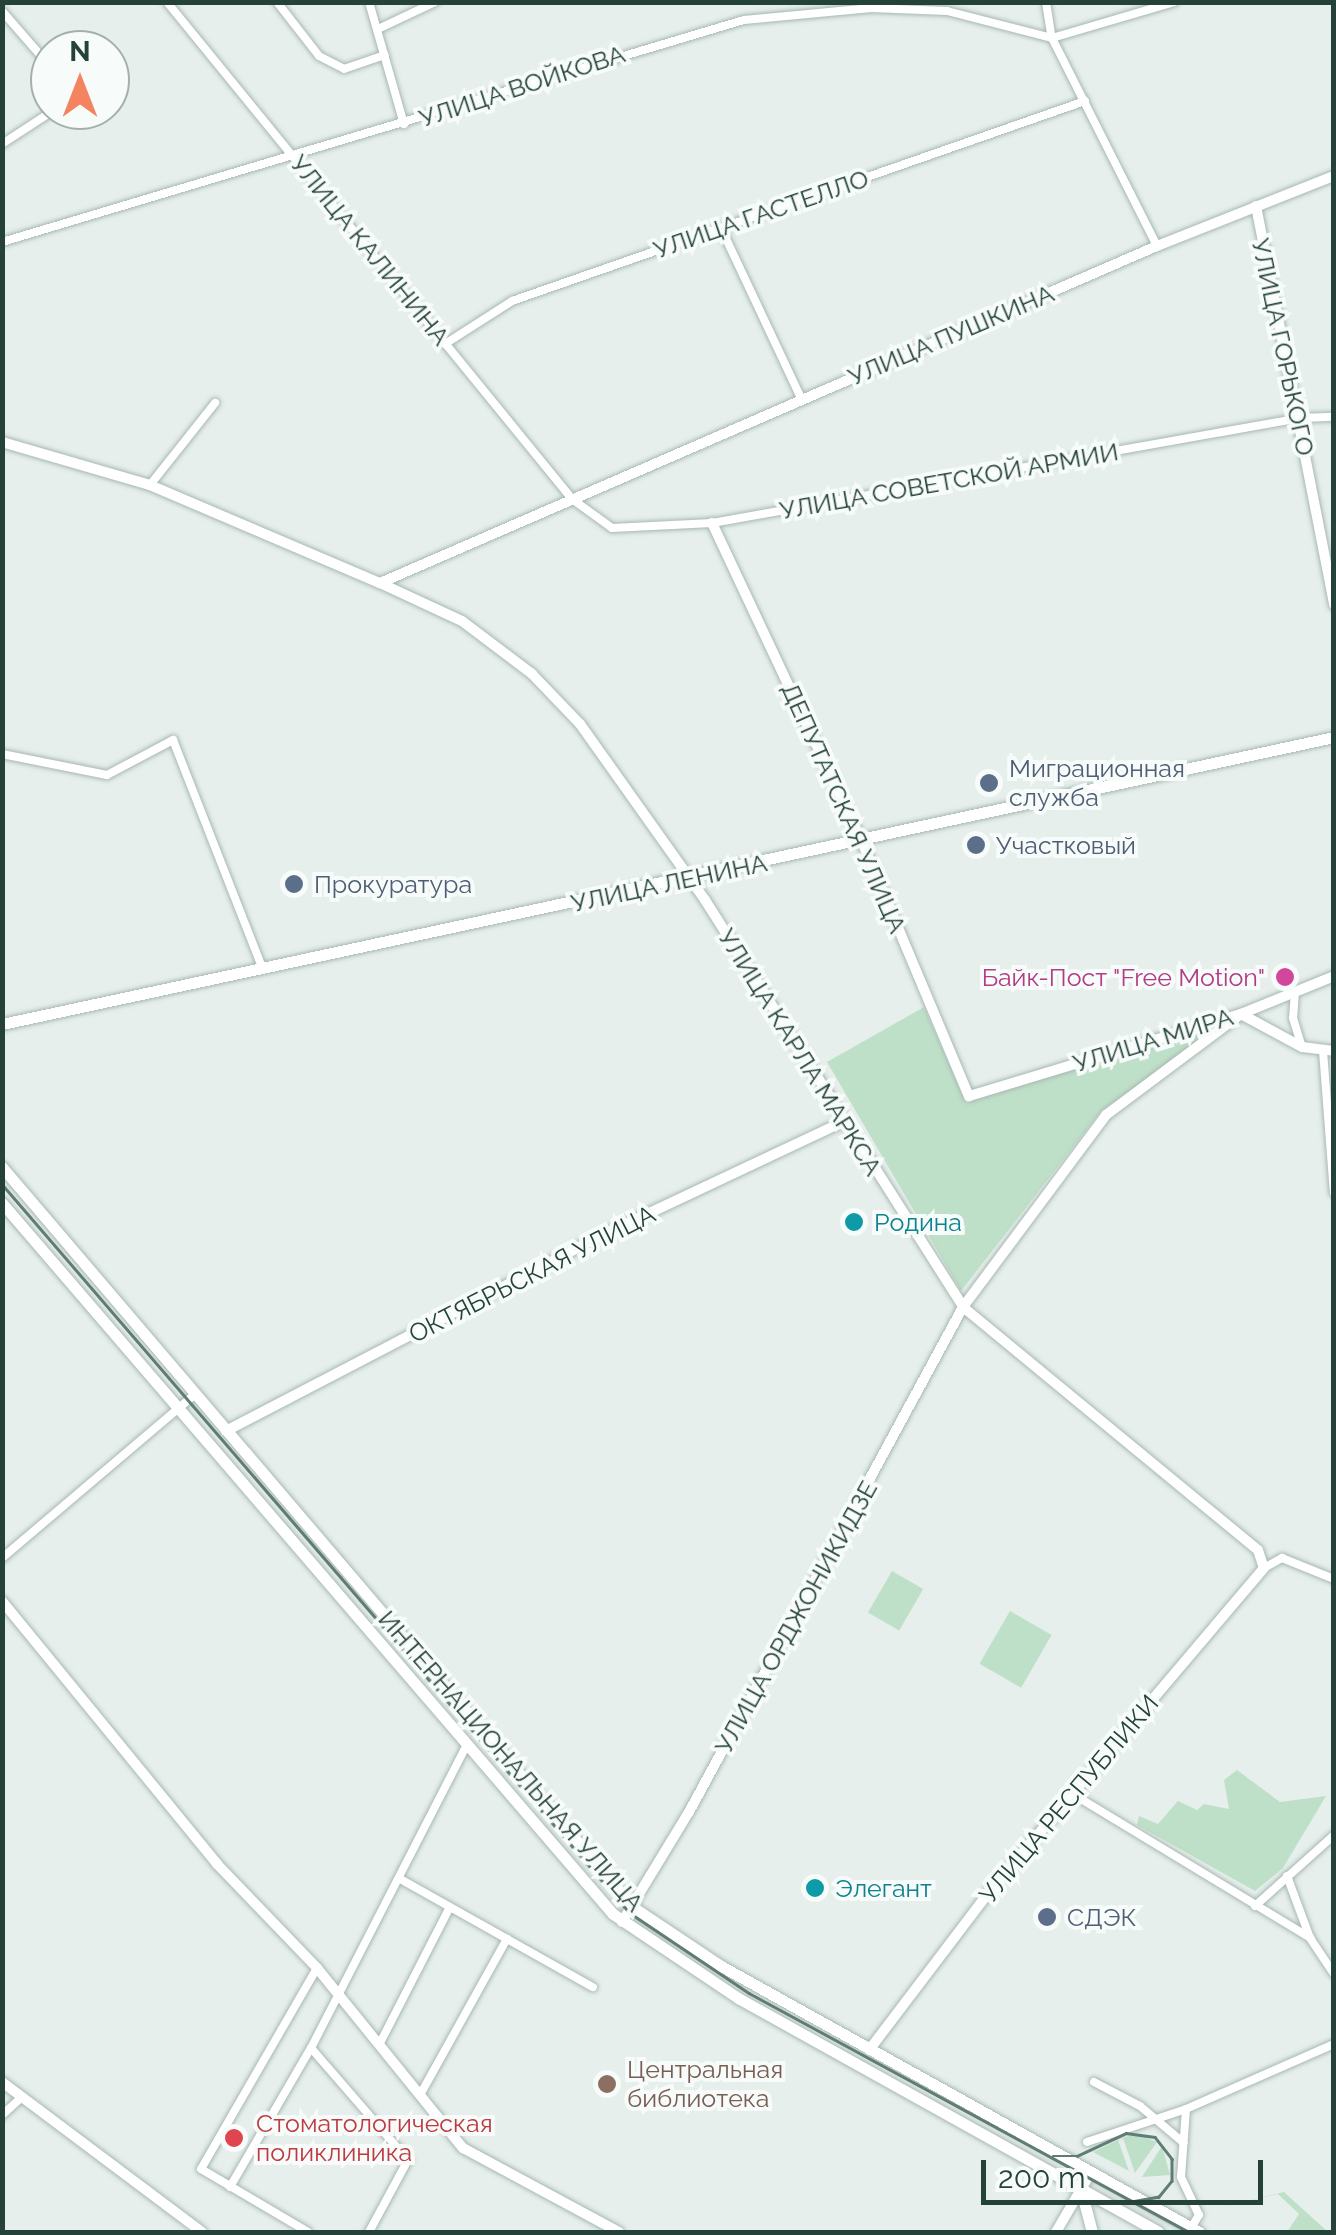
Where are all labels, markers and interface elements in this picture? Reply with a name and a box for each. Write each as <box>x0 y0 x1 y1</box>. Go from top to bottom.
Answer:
north arrow <box>30 30 130 130</box>
text: N <box>69 35 91 68</box>
street label: УЛИЦА ВОЙКОВА <box>415 38 629 134</box>
street label: УЛИЦА КАЛИНИНА <box>284 149 456 351</box>
street label: УЛИЦА ГАСТЕЛЛО <box>649 163 873 265</box>
street label: УЛИЦА ГОРЬКОГО <box>1245 235 1321 459</box>
street label: УЛИЦА ПУШКИНА <box>843 278 1059 392</box>
street label: УЛИЦА СОВЕТСКОЙ АРМИИ <box>777 436 1121 526</box>
street label: ДЕПУТАТСКАЯ УЛИЦА <box>775 678 913 938</box>
place label: Миграционная служба <box>1009 754 1185 813</box>
marker: Миграционная служба <box>978 772 1000 794</box>
place label: Участковый <box>996 830 1136 860</box>
marker: Участковый <box>965 834 987 856</box>
street label: УЛИЦА ЛЕНИНА <box>568 847 770 919</box>
place label: Прокуратура <box>314 869 472 899</box>
marker: Прокуратура <box>283 873 305 895</box>
street label: УЛИЦА КАРЛА МАРКСА <box>711 922 889 1182</box>
place label: Байк-Пост "Free Motion" <box>981 962 1265 992</box>
marker: Байк-Пост "Free Motion" <box>1274 966 1296 988</box>
street label: УЛИЦА МИРА <box>1069 1001 1237 1079</box>
street label: ОКТЯБРЬСКАЯ УЛИЦА <box>404 1199 660 1349</box>
place label: Родина <box>874 1207 962 1237</box>
marker: Родина <box>843 1211 865 1233</box>
street label: УЛИЦА ОРДЖОНИКИДЗЕ <box>708 1475 884 1759</box>
street label: ИНТЕРНАЦИОНАЛЬНАЯ УЛИЦА <box>372 1604 650 1918</box>
street label: УЛИЦА РЕСПУБЛИКИ <box>973 1689 1165 1909</box>
place label: Элегант <box>835 1873 932 1903</box>
marker: Элегант <box>804 1877 826 1899</box>
place label: СДЭК <box>1067 1902 1136 1932</box>
marker: СДЭК <box>1036 1906 1058 1928</box>
place label: Центральная библиотека <box>627 2055 783 2114</box>
marker: Центральная библиотека <box>596 2073 618 2095</box>
place label: Стоматологическая поликлиника <box>256 2109 493 2168</box>
marker: Стоматологическая поликлиника <box>221 2125 247 2151</box>
scale bar <box>986 2140 1268 2202</box>
text: 200 m <box>998 2160 1086 2195</box>

